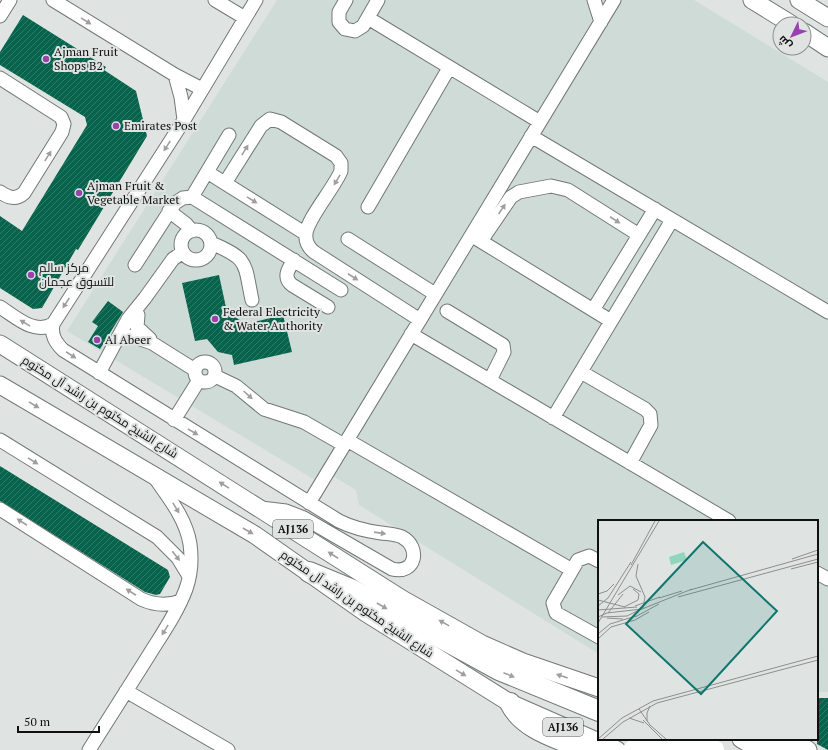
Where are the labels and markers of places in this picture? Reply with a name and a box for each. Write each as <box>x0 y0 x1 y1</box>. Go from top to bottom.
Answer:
place label: Ajman Fruit Shops B2 <box>54 44 119 73</box>
marker: Ajman Fruit Shops B2 <box>41 54 51 64</box>
place label: Emirates Post <box>124 118 198 133</box>
marker: Emirates Post <box>111 121 121 131</box>
place label: Ajman Fruit & Vegetable Market <box>87 178 180 207</box>
marker: Ajman Fruit & Vegetable Market <box>74 188 84 198</box>
place label: مركز سالم للتسوق عجمان <box>39 260 114 289</box>
marker: مركز سالم للتسوق عجمان <box>26 270 36 280</box>
place label: Federal Electricity & Water Authority <box>223 304 323 333</box>
marker: Federal Electricity & Water Authority <box>210 314 220 324</box>
place label: Al Abeer <box>105 332 151 347</box>
marker: Al Abeer <box>92 335 102 345</box>

